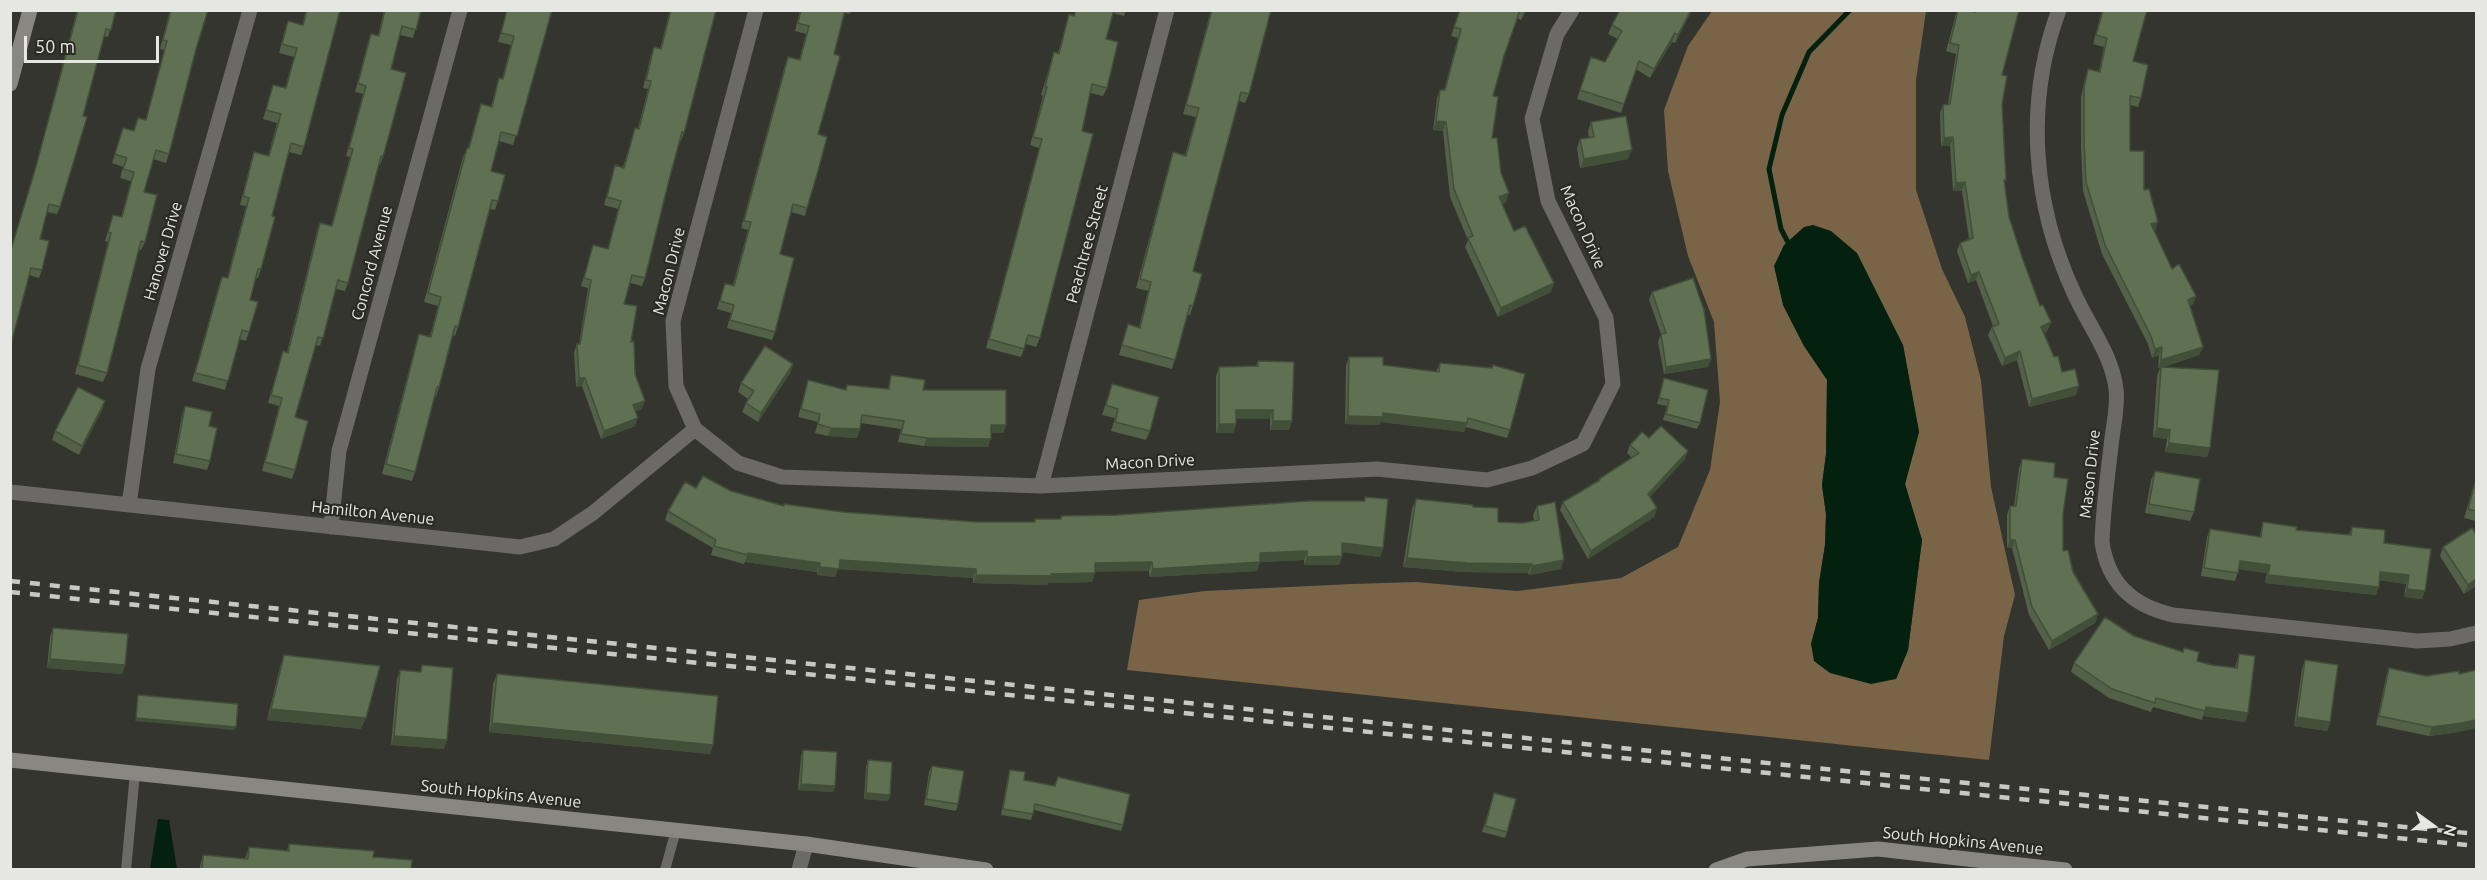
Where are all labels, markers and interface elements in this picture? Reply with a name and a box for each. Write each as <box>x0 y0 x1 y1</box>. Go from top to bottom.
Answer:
scale bar <box>27 24 162 62</box>
text: 50 m <box>35 36 75 56</box>
street label: Macon Drive <box>1556 182 1610 272</box>
street label: Peachtree Street <box>1062 183 1112 305</box>
street label: Hanover Drive <box>140 199 186 303</box>
street label: Concord Avenue <box>347 204 397 322</box>
street label: Macon Drive <box>649 225 689 317</box>
street label: Mason Drive <box>2076 429 2104 519</box>
street label: Macon Drive <box>1105 450 1195 474</box>
street label: Hamilton Avenue <box>311 497 435 529</box>
street label: South Hopkins Avenue <box>420 776 582 812</box>
north arrow <box>2403 796 2463 856</box>
street label: South Hopkins Avenue <box>1882 823 2044 859</box>
text: N <box>2440 823 2461 839</box>

